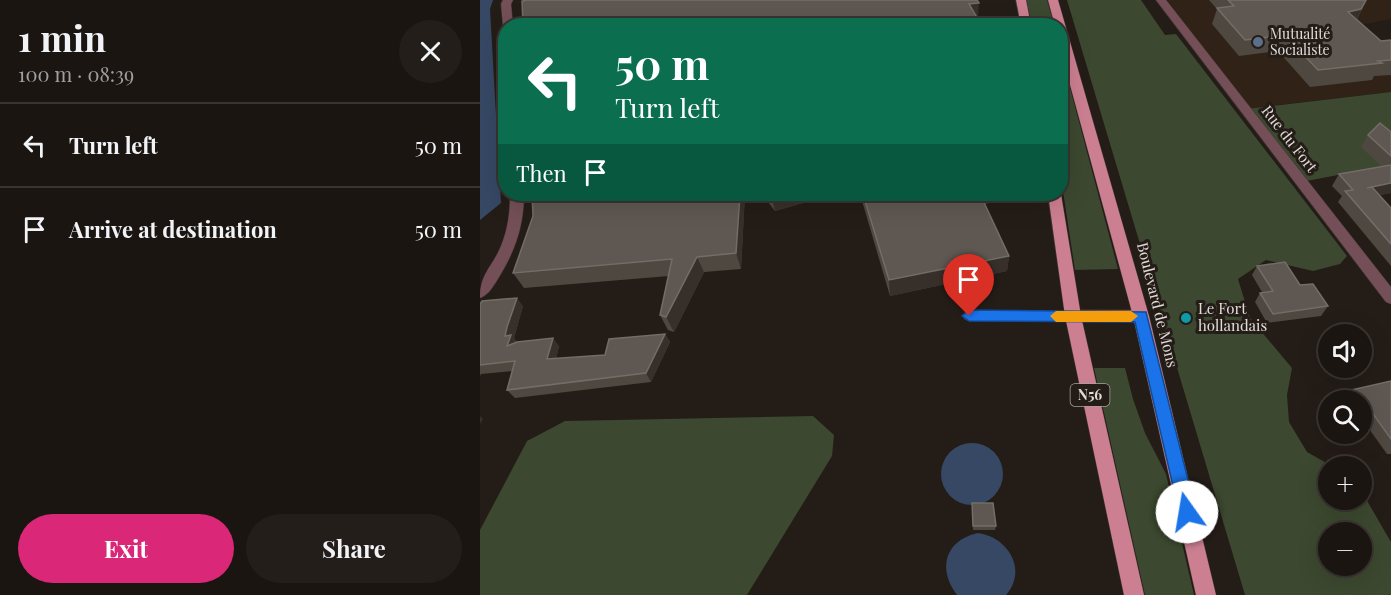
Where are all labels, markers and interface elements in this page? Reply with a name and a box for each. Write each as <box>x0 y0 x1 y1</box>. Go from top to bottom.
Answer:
text: 1 min <box>18 13 106 61</box>
button: close <box>399 20 462 83</box>
place label: Mutualité Socialiste <box>1270 24 1330 59</box>
text: 50 m <box>615 35 709 91</box>
marker: Mutualité Socialiste <box>1251 35 1265 49</box>
icon: left <box>516 42 594 120</box>
text: 100 m · 08:39 <box>18 60 134 87</box>
text: Turn left <box>615 89 719 125</box>
street label: Rue du Fort <box>1257 101 1323 176</box>
icon: left <box>18 129 51 162</box>
text: Turn left <box>69 130 158 160</box>
text: 50 m <box>415 130 462 160</box>
icon: arrive <box>579 156 612 189</box>
text: Then <box>516 158 567 188</box>
icon: arrive <box>18 213 51 246</box>
text: Arrive at destination <box>69 214 277 244</box>
text: 50 m <box>415 214 462 244</box>
street label: Boulevard de Mons <box>1133 240 1183 369</box>
pin <box>943 254 994 316</box>
icon: arrive <box>952 263 985 296</box>
place label: Le Fort hollandais <box>1198 298 1267 335</box>
marker: Le Fort hollandais <box>1179 311 1193 325</box>
map controls <box>1318 324 1372 576</box>
button: sound <box>1318 324 1372 378</box>
road number: N56 <box>1070 384 1110 406</box>
button: search <box>1318 390 1372 444</box>
button: + <box>1318 456 1372 510</box>
position arrow <box>1155 480 1219 544</box>
button: Exit <box>18 514 234 583</box>
button: Share <box>246 514 462 583</box>
button: − <box>1318 522 1372 576</box>

